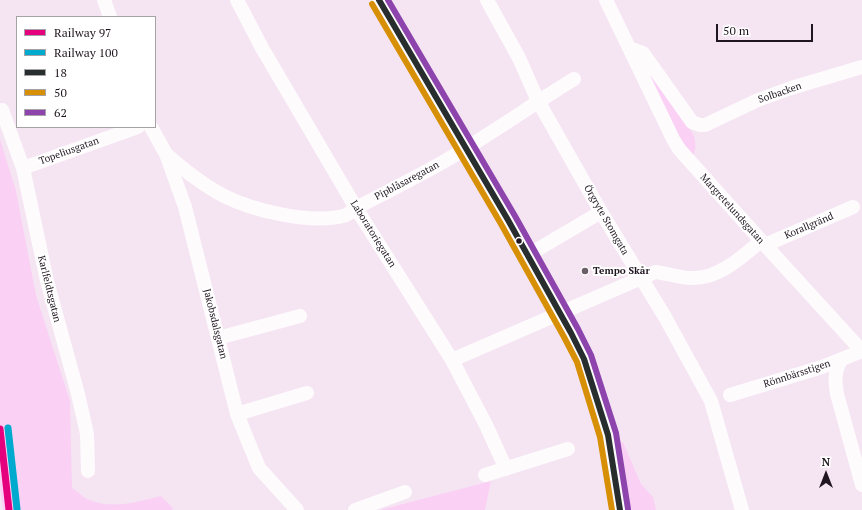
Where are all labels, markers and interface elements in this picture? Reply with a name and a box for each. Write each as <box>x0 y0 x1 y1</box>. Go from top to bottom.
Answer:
legend <box>16 16 156 128</box>
scale bar <box>718 16 815 42</box>
text: 50 m <box>723 23 749 38</box>
text: Railway 97 <box>54 25 112 40</box>
text: Railway 100 <box>54 45 118 60</box>
text: 18 <box>54 65 67 80</box>
street label: Solbacken <box>757 80 803 106</box>
text: 50 <box>54 85 67 100</box>
text: 62 <box>54 105 67 120</box>
street label: Topeliusgatan <box>37 135 101 167</box>
street label: Pipblåsaregatan <box>373 159 441 203</box>
street label: Margretelundsgatan <box>697 172 767 246</box>
street label: Örgryte Stomgata <box>581 183 631 257</box>
street label: Laboratoriegatan <box>348 198 398 270</box>
street label: Korallgränd <box>783 210 835 242</box>
unlabelled marker <box>514 236 524 246</box>
street label: Karlfeldtsgatan <box>35 254 63 324</box>
place label: Tempo Skår <box>593 265 650 277</box>
marker: Tempo Skår <box>580 266 590 276</box>
street label: Jakobsdalsgatan <box>200 288 230 360</box>
street label: Rönnbärsstigen <box>762 358 832 390</box>
north arrow <box>806 454 846 494</box>
text: N <box>822 455 830 469</box>

